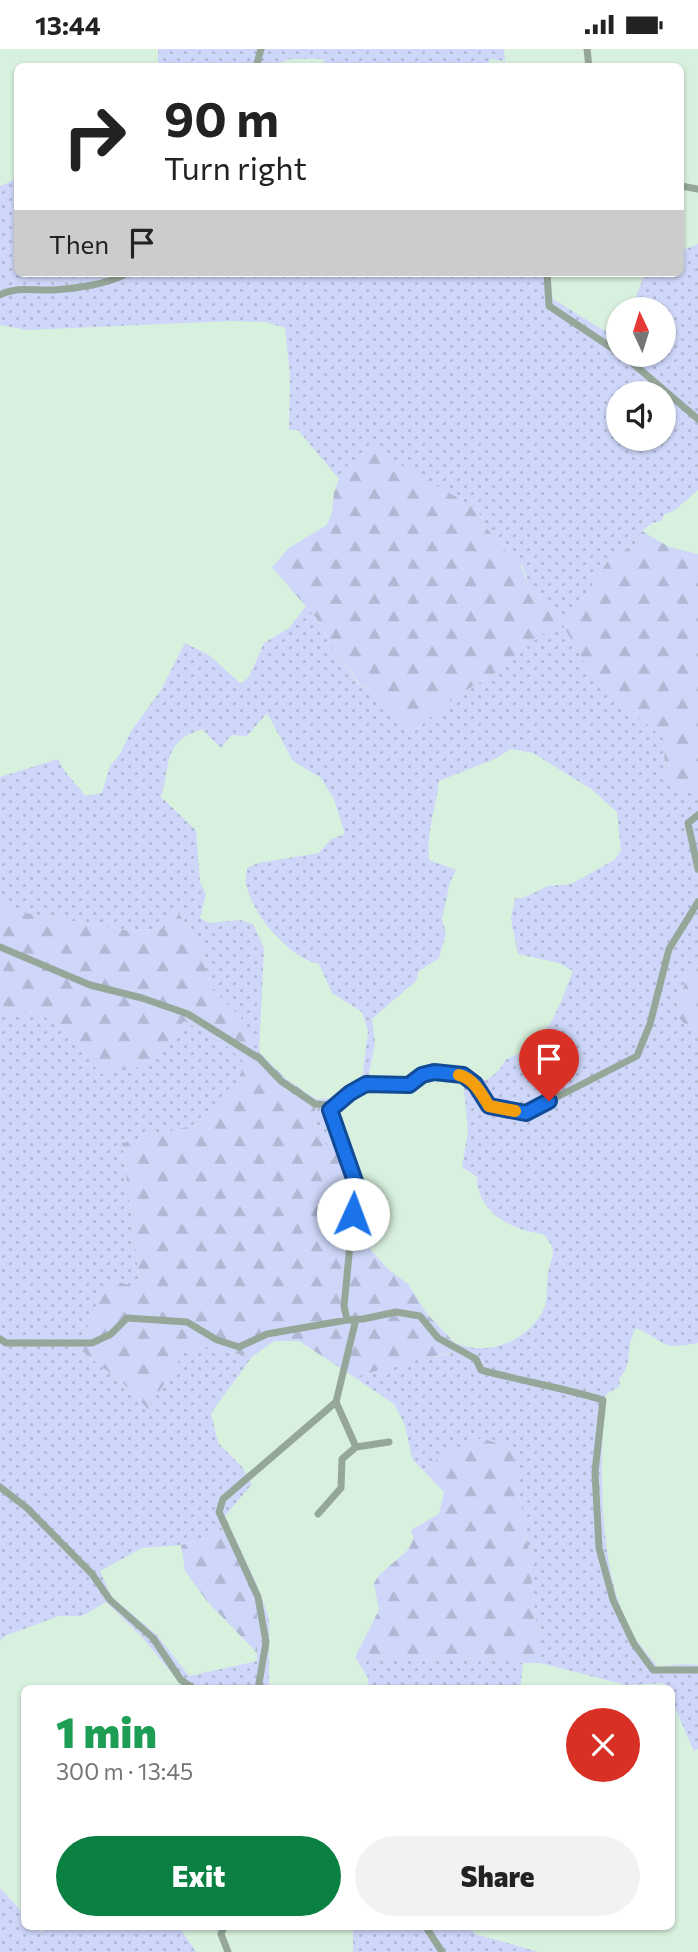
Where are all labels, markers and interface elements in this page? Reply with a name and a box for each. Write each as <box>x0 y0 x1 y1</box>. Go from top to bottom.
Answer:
text: 13:44 <box>35 9 101 40</box>
text: 90 m <box>164 87 279 147</box>
icon: right <box>49 91 140 182</box>
text: Turn right <box>164 147 307 187</box>
icon: arrive <box>123 224 161 262</box>
text: Then <box>49 228 109 259</box>
north arrow <box>606 297 676 367</box>
map controls <box>606 297 676 451</box>
button: sound <box>606 381 676 451</box>
pin <box>519 1029 579 1101</box>
icon: arrive <box>530 1040 568 1078</box>
position arrow <box>316 1177 390 1251</box>
text: 1 min <box>56 1705 157 1757</box>
button: close <box>566 1708 640 1782</box>
text: 300 m · 13:45 <box>56 1757 193 1785</box>
button: Exit <box>56 1836 341 1916</box>
button: Share <box>355 1836 640 1916</box>

